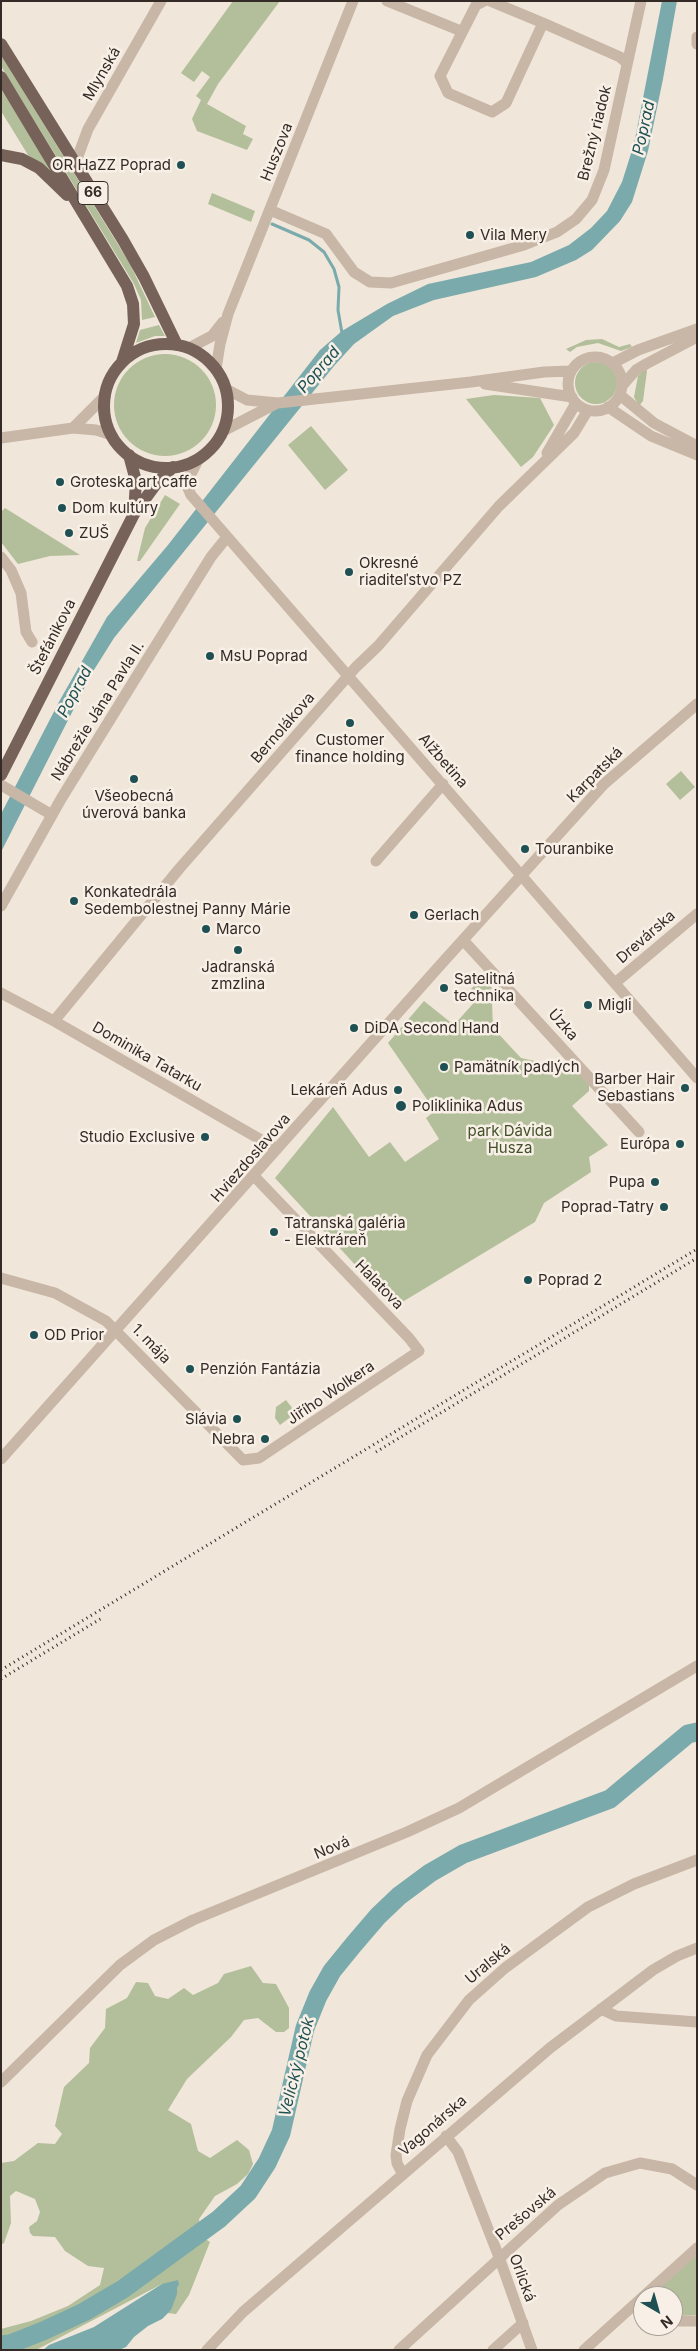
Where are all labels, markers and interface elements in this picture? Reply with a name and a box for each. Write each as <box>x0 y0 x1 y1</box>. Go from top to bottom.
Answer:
street label: Mlynská <box>79 44 125 104</box>
street label: Brežný riadok <box>574 83 616 183</box>
water label: Poprad <box>629 99 659 157</box>
street label: Huszova <box>257 120 297 184</box>
place label: OR HaZZ Poprad <box>52 156 171 174</box>
marker: OR HaZZ Poprad <box>175 159 187 171</box>
road number: 66 <box>78 182 108 204</box>
place label: Vila Mery <box>480 226 547 244</box>
marker: Vila Mery <box>464 229 476 241</box>
water label: Poprad <box>294 343 344 397</box>
place label: Groteska art caffe <box>70 473 197 491</box>
marker: Groteska art caffe <box>54 476 66 488</box>
place label: Dom kultúry <box>72 499 158 517</box>
marker: Dom kultúry <box>56 502 68 514</box>
place label: ZUŠ <box>79 524 109 542</box>
marker: ZUŠ <box>63 527 75 539</box>
place label: Okresné riaditeľstvo PZ <box>359 554 462 589</box>
marker: Okresné riaditeľstvo PZ <box>343 566 355 578</box>
street label: Štefánikova <box>26 596 80 678</box>
street label: Nábrežie Jána Pavla II. <box>48 638 148 784</box>
place label: MsU Poprad <box>220 647 308 665</box>
marker: MsU Poprad <box>204 650 216 662</box>
water label: Poprad <box>54 663 96 721</box>
street label: Bernolákova <box>247 689 319 767</box>
marker: Customer finance holding <box>344 717 356 729</box>
street label: Alžbetina <box>415 730 471 792</box>
place label: Customer finance holding <box>295 731 405 766</box>
street label: Karpatská <box>563 743 627 807</box>
marker: Všeobecná úverová banka <box>128 773 140 785</box>
place label: Všeobecná úverová banka <box>82 787 186 822</box>
place label: Touranbike <box>535 840 614 858</box>
marker: Touranbike <box>519 843 531 855</box>
place label: Konkatedrála Sedembolestnej Panny Márie <box>84 883 291 918</box>
marker: Konkatedrála Sedembolestnej Panny Márie <box>68 895 80 907</box>
place label: Gerlach <box>424 906 479 924</box>
street label: Drevárska <box>613 907 679 967</box>
marker: Gerlach <box>408 909 420 921</box>
place label: Marco <box>216 920 261 938</box>
marker: Marco <box>200 923 212 935</box>
marker: Jadranská zmzlina <box>232 944 244 956</box>
place label: Jadranská zmzlina <box>201 958 275 993</box>
place label: Satelitná technika <box>454 970 515 1005</box>
marker: Satelitná technika <box>438 982 450 994</box>
place label: Migli <box>598 996 632 1014</box>
marker: Migli <box>582 999 594 1011</box>
street label: Úzka <box>544 1006 582 1044</box>
street label: Dominika Tatarku <box>89 1018 205 1096</box>
place label: DiDA Second Hand <box>364 1019 499 1037</box>
marker: DiDA Second Hand <box>348 1022 360 1034</box>
place label: Pamätník padlých <box>454 1058 580 1076</box>
marker: Pamätník padlých <box>438 1061 450 1073</box>
place label: Barber Hair Sebastians <box>594 1070 675 1105</box>
place label: Lekáreň Adus <box>291 1081 388 1099</box>
marker: Barber Hair Sebastians <box>679 1082 691 1094</box>
marker: Lekáreň Adus <box>392 1084 404 1096</box>
place label: Poliklinika Adus <box>412 1097 523 1115</box>
marker: Poliklinika Adus <box>394 1099 408 1113</box>
street label: Hviezdoslavova <box>208 1110 294 1206</box>
park label: park Dávida Husza <box>468 1122 552 1157</box>
place label: Studio Exclusive <box>79 1128 195 1146</box>
marker: Studio Exclusive <box>199 1131 211 1143</box>
place label: Európa <box>620 1135 670 1153</box>
marker: Európa <box>674 1138 686 1150</box>
place label: Pupa <box>609 1173 645 1191</box>
marker: Pupa <box>649 1176 661 1188</box>
place label: Poprad-Tatry <box>561 1198 654 1216</box>
marker: Poprad-Tatry <box>658 1201 670 1213</box>
place label: Tatranská galéria - Elektráreň <box>284 1214 406 1249</box>
marker: Tatranská galéria - Elektráreň <box>268 1226 280 1238</box>
street label: Halatova <box>351 1256 407 1314</box>
place label: Poprad 2 <box>538 1271 602 1289</box>
marker: Poprad 2 <box>522 1274 534 1286</box>
street label: 1. mája <box>128 1320 174 1368</box>
place label: OD Prior <box>44 1326 104 1344</box>
marker: OD Prior <box>28 1329 40 1341</box>
street label: Jiřího Wolkera <box>284 1357 378 1429</box>
place label: Penzión Fantázia <box>200 1360 321 1378</box>
marker: Penzión Fantázia <box>184 1363 196 1375</box>
place label: Slávia <box>185 1410 227 1428</box>
marker: Slávia <box>231 1413 243 1425</box>
place label: Nebra <box>212 1430 255 1448</box>
marker: Nebra <box>259 1433 271 1445</box>
street label: Nová <box>312 1833 352 1863</box>
street label: Uralská <box>462 1940 514 1988</box>
water label: Velický potok <box>275 2015 319 2119</box>
street label: Vagonárska <box>396 2092 470 2160</box>
street label: Prešovská <box>492 2184 560 2244</box>
street label: Orlická <box>505 2252 539 2304</box>
north arrow <box>633 2286 683 2336</box>
text: N <box>657 2312 676 2332</box>

